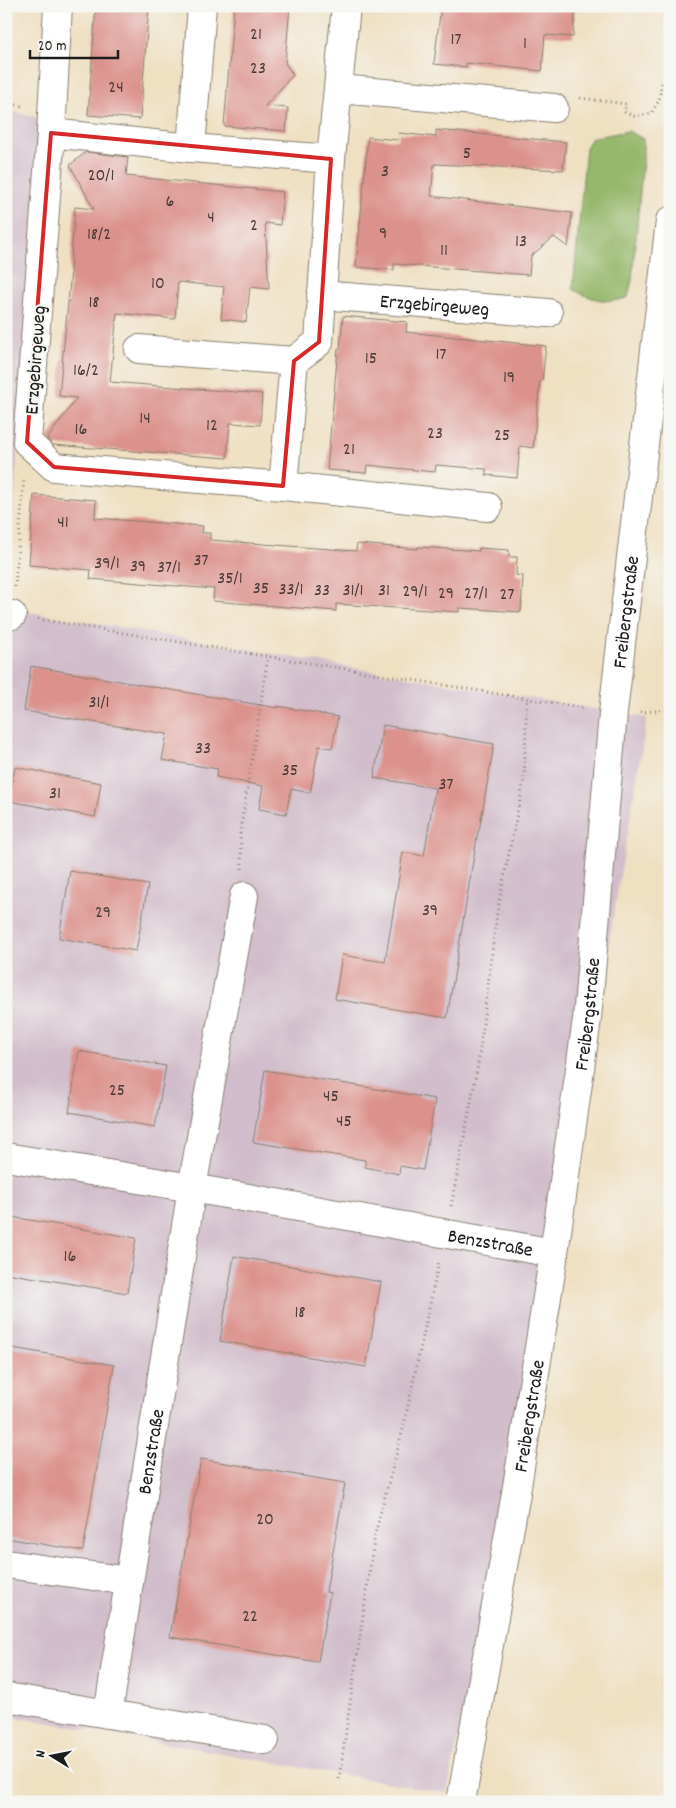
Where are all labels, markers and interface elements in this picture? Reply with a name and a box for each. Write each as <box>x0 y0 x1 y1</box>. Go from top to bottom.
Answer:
house number: 21 <box>250 23 262 48</box>
scale bar <box>30 28 118 60</box>
house number: 17 <box>451 28 462 53</box>
house number: 1 <box>523 32 527 57</box>
text: 20 m <box>38 36 66 58</box>
house number: 23 <box>250 57 266 82</box>
house number: 24 <box>108 76 124 101</box>
house number: 5 <box>463 142 471 167</box>
house number: 3 <box>381 160 389 185</box>
house number: 20/1 <box>88 164 114 189</box>
house number: 6 <box>166 190 174 215</box>
house number: 4 <box>207 206 215 231</box>
house number: 2 <box>250 214 258 239</box>
house number: 9 <box>379 222 387 247</box>
house number: 18/2 <box>87 223 111 248</box>
house number: 13 <box>515 230 527 255</box>
house number: 11 <box>440 239 448 264</box>
house number: 10 <box>151 272 165 297</box>
street label: Erzgebirgeweg <box>379 289 490 325</box>
house number: 18 <box>88 291 100 316</box>
street label: Erzgebirgeweg <box>19 305 55 416</box>
house number: 17 <box>436 343 447 368</box>
house number: 15 <box>365 347 377 372</box>
house number: 16/2 <box>73 359 99 384</box>
house number: 19 <box>503 366 515 391</box>
house number: 14 <box>139 407 151 432</box>
house number: 12 <box>206 414 218 439</box>
house number: 16 <box>75 418 87 443</box>
house number: 23 <box>427 422 443 447</box>
house number: 25 <box>494 424 510 449</box>
house number: 21 <box>343 438 355 463</box>
house number: 41 <box>57 511 69 536</box>
house number: 37 <box>194 549 209 574</box>
house number: 39/1 <box>94 552 120 577</box>
street label: Freibergstraße <box>607 554 648 670</box>
house number: 39 <box>130 555 146 580</box>
house number: 37/1 <box>157 556 181 581</box>
house number: 35/1 <box>217 567 243 592</box>
house number: 35 <box>253 577 269 602</box>
house number: 33/1 <box>278 578 304 603</box>
house number: 33 <box>314 579 330 604</box>
house number: 31/1 <box>342 579 364 604</box>
house number: 31 <box>378 579 390 604</box>
house number: 29/1 <box>402 580 428 605</box>
house number: 29 <box>438 582 454 607</box>
house number: 27/1 <box>464 582 488 607</box>
house number: 27 <box>500 583 514 608</box>
house number: 31/1 <box>88 691 110 716</box>
house number: 33 <box>195 737 211 762</box>
house number: 35 <box>282 759 298 784</box>
house number: 37 <box>439 773 454 798</box>
house number: 31 <box>49 782 61 807</box>
house number: 39 <box>422 899 438 924</box>
house number: 29 <box>95 901 111 926</box>
street label: Freibergstraße <box>569 957 609 1073</box>
house number: 25 <box>109 1079 125 1104</box>
house number: 45 <box>323 1085 339 1110</box>
house number: 45 <box>336 1110 352 1135</box>
street label: Benzstraße <box>445 1223 535 1266</box>
house number: 16 <box>64 1245 76 1270</box>
house number: 18 <box>294 1301 306 1326</box>
street label: Freibergstraße <box>508 1358 554 1474</box>
street label: Benzstraße <box>132 1407 174 1497</box>
house number: 20 <box>256 1508 274 1533</box>
house number: 22 <box>242 1605 258 1630</box>
north arrow <box>28 1730 78 1780</box>
text: N <box>31 1749 52 1759</box>

